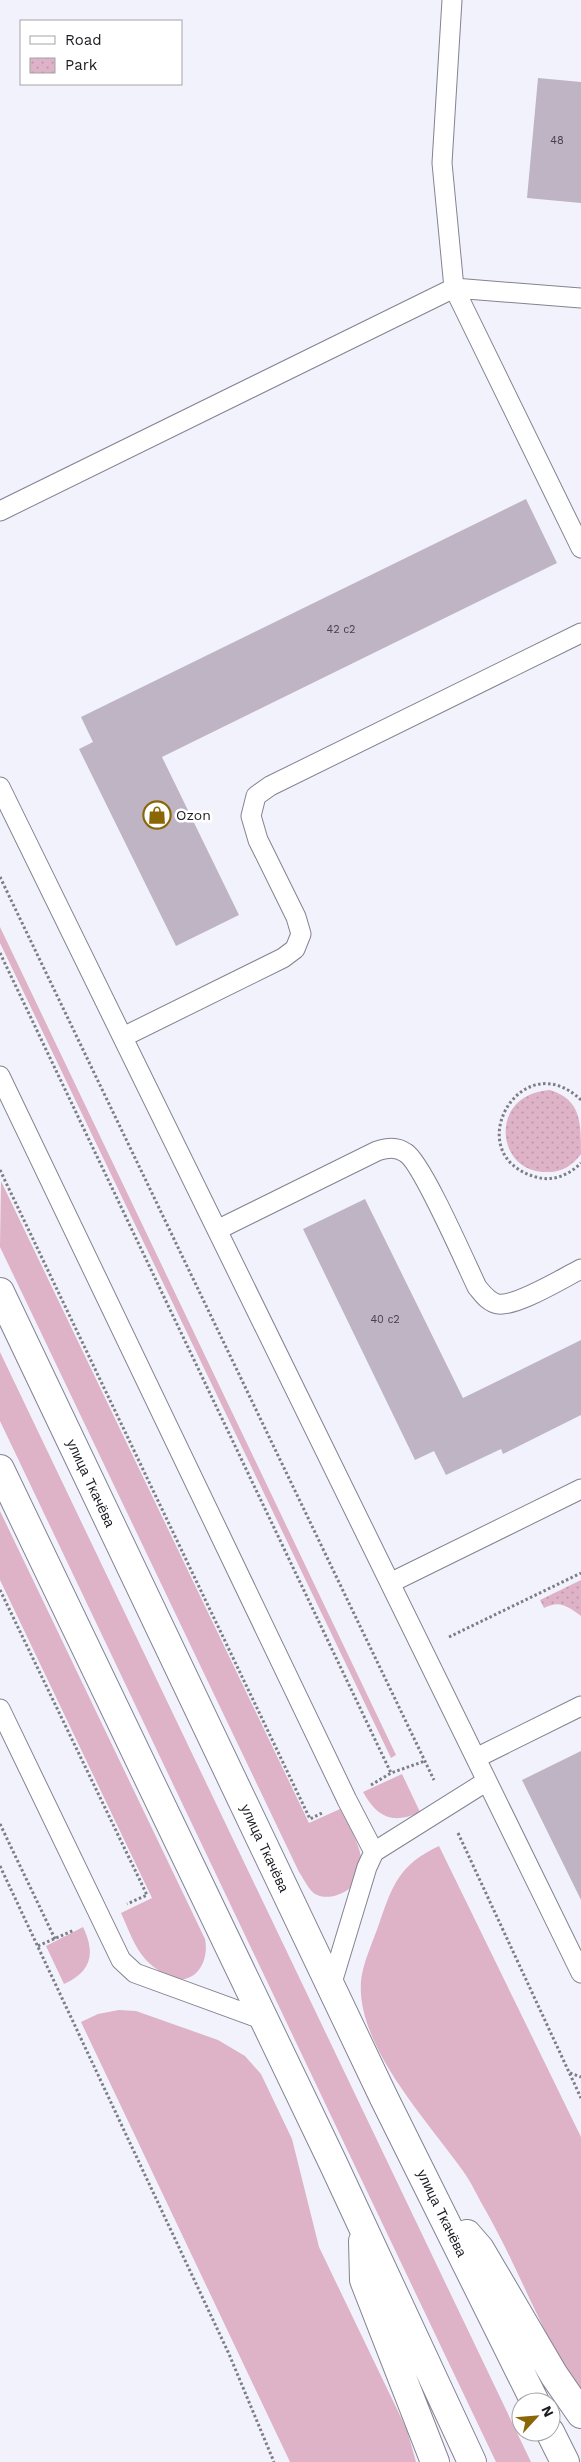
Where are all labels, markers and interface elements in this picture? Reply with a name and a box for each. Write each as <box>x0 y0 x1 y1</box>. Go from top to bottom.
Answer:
legend <box>20 20 182 85</box>
text: Road <box>65 31 102 49</box>
text: Park <box>65 56 98 74</box>
house number: 48 <box>550 134 564 147</box>
house number: 42 с2 <box>327 623 355 636</box>
shop icon: Ozon <box>142 800 172 830</box>
place label: Ozon <box>176 807 211 823</box>
house number: 40 с2 <box>370 1313 400 1326</box>
street label: улица Ткачёва <box>64 1436 118 1530</box>
street label: улица Ткачёва <box>238 1801 292 1895</box>
street label: улица Ткачёва <box>414 2167 470 2260</box>
north arrow <box>511 2392 561 2442</box>
text: N <box>538 2403 557 2419</box>

